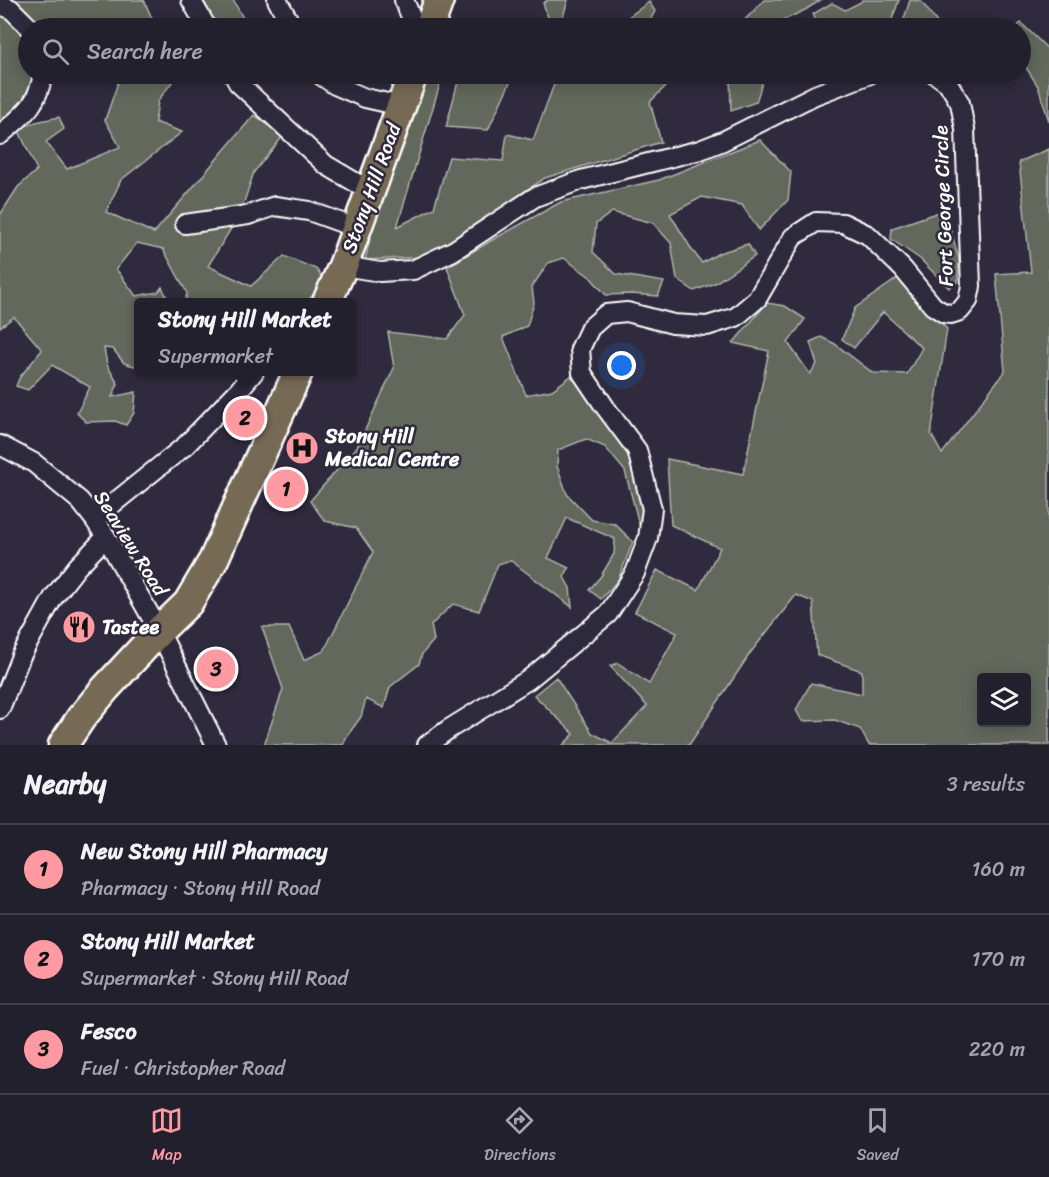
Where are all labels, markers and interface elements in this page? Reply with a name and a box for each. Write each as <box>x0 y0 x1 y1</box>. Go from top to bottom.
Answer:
search box <box>18 18 1031 84</box>
text: Search here <box>87 32 203 71</box>
icon: search <box>39 35 72 68</box>
street label: Stony Hill Road <box>332 117 412 258</box>
street label: Fort George Circle <box>923 124 964 287</box>
popup <box>134 298 356 376</box>
text: Stony Hill Market <box>158 300 332 339</box>
text: Supermarket <box>158 339 273 374</box>
your location <box>607 351 636 380</box>
pin: 2 <box>226 396 264 440</box>
place label: Stony Hill Medical Centre <box>324 419 460 477</box>
hospital icon: Stony Hill Medical Centre <box>284 430 320 466</box>
pin: 1 <box>266 466 306 512</box>
street label: Seaview Road <box>84 483 178 605</box>
restaurant icon: Tastee <box>61 609 97 645</box>
place label: Tastee <box>102 610 160 645</box>
pin: 3 <box>196 646 236 692</box>
map controls <box>977 673 1031 727</box>
button: layers <box>977 673 1031 727</box>
text: Nearby <box>24 761 106 807</box>
text: 3 results <box>947 767 1025 802</box>
text: New Stony Hill Pharmacy <box>81 832 327 871</box>
text: 1 <box>39 852 48 887</box>
text: 160 m <box>972 852 1025 887</box>
text: Pharmacy · Stony Hill Road <box>81 871 320 906</box>
text: Stony Hill Market <box>81 922 255 961</box>
text: 2 <box>38 942 49 977</box>
text: 170 m <box>972 942 1025 977</box>
text: Supermarket · Stony Hill Road <box>81 961 348 996</box>
text: Fesco <box>81 1012 137 1051</box>
text: 3 <box>38 1032 49 1067</box>
text: 220 m <box>969 1032 1025 1067</box>
text: Fuel · Christopher Road <box>81 1051 285 1086</box>
tab: Map <box>150 1104 183 1169</box>
tab: Directions <box>484 1104 556 1169</box>
tab: Saved <box>856 1104 899 1169</box>

